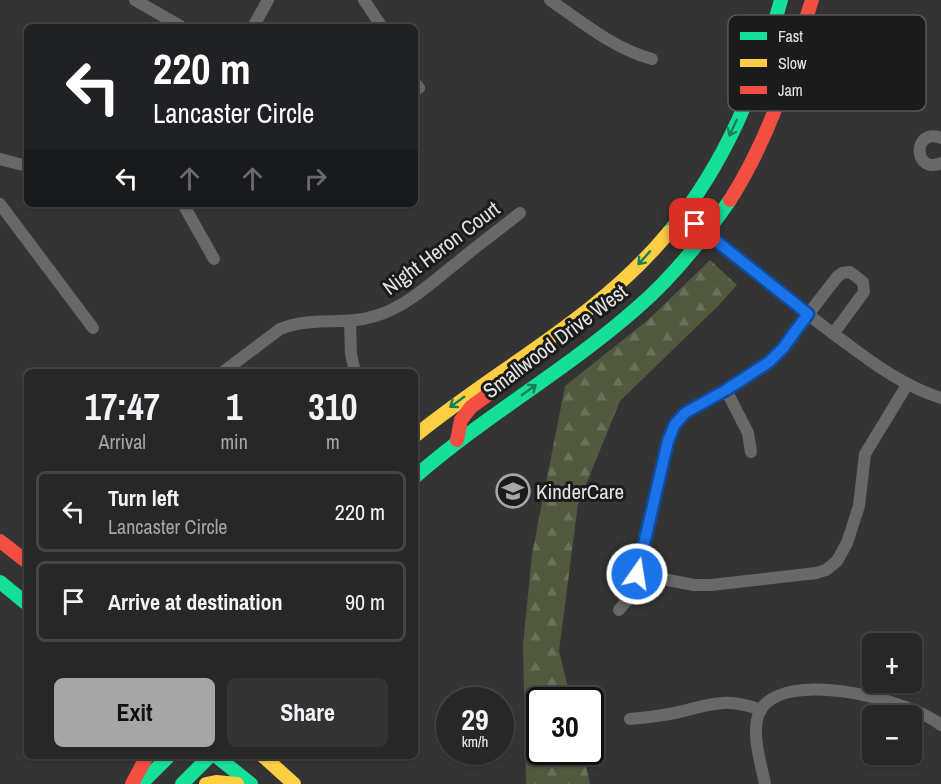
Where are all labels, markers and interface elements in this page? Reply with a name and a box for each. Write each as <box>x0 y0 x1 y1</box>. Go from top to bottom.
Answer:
legend <box>728 15 926 111</box>
text: Fast <box>778 25 803 47</box>
text: 220 m <box>153 41 251 97</box>
icon: left <box>54 48 132 126</box>
text: Slow <box>778 52 807 74</box>
text: Jam <box>778 79 803 101</box>
text: Lancaster Circle <box>153 95 314 131</box>
one-way arrow <box>727 119 738 137</box>
icon: left <box>110 162 143 195</box>
icon: ahead <box>173 162 206 195</box>
icon: ahead <box>236 162 269 195</box>
icon: right <box>299 162 332 195</box>
street label: Night Heron Court <box>376 194 506 302</box>
pin <box>669 198 720 249</box>
icon: arrive <box>678 207 711 240</box>
one-way arrow <box>638 250 652 265</box>
street label: Smallwood Drive West <box>477 277 633 405</box>
text: 17:47 <box>84 383 160 431</box>
text: 1 <box>226 383 242 431</box>
text: 310 <box>308 383 358 431</box>
one-way arrow <box>520 384 536 396</box>
one-way arrow <box>450 396 466 408</box>
text: Arrival <box>99 428 146 455</box>
text: min <box>220 428 248 455</box>
text: m <box>326 428 340 455</box>
school or university icon: KinderCare <box>495 473 531 509</box>
place label: KinderCare <box>536 477 624 506</box>
text: Turn left <box>108 483 179 513</box>
icon: left <box>57 495 90 528</box>
text: 220 m <box>335 497 385 527</box>
text: Lancaster Circle <box>108 513 227 540</box>
position arrow <box>605 542 669 606</box>
icon: arrive <box>57 585 90 618</box>
text: Arrive at destination <box>108 587 282 617</box>
text: 90 m <box>345 587 385 617</box>
map controls <box>862 633 922 765</box>
button: + <box>862 633 922 693</box>
button: Exit <box>54 678 215 747</box>
button: Share <box>227 678 388 747</box>
speed limit sign: 30 <box>526 687 604 765</box>
text: 29 <box>461 699 489 739</box>
button: − <box>862 705 922 765</box>
text: km/h <box>462 731 488 752</box>

